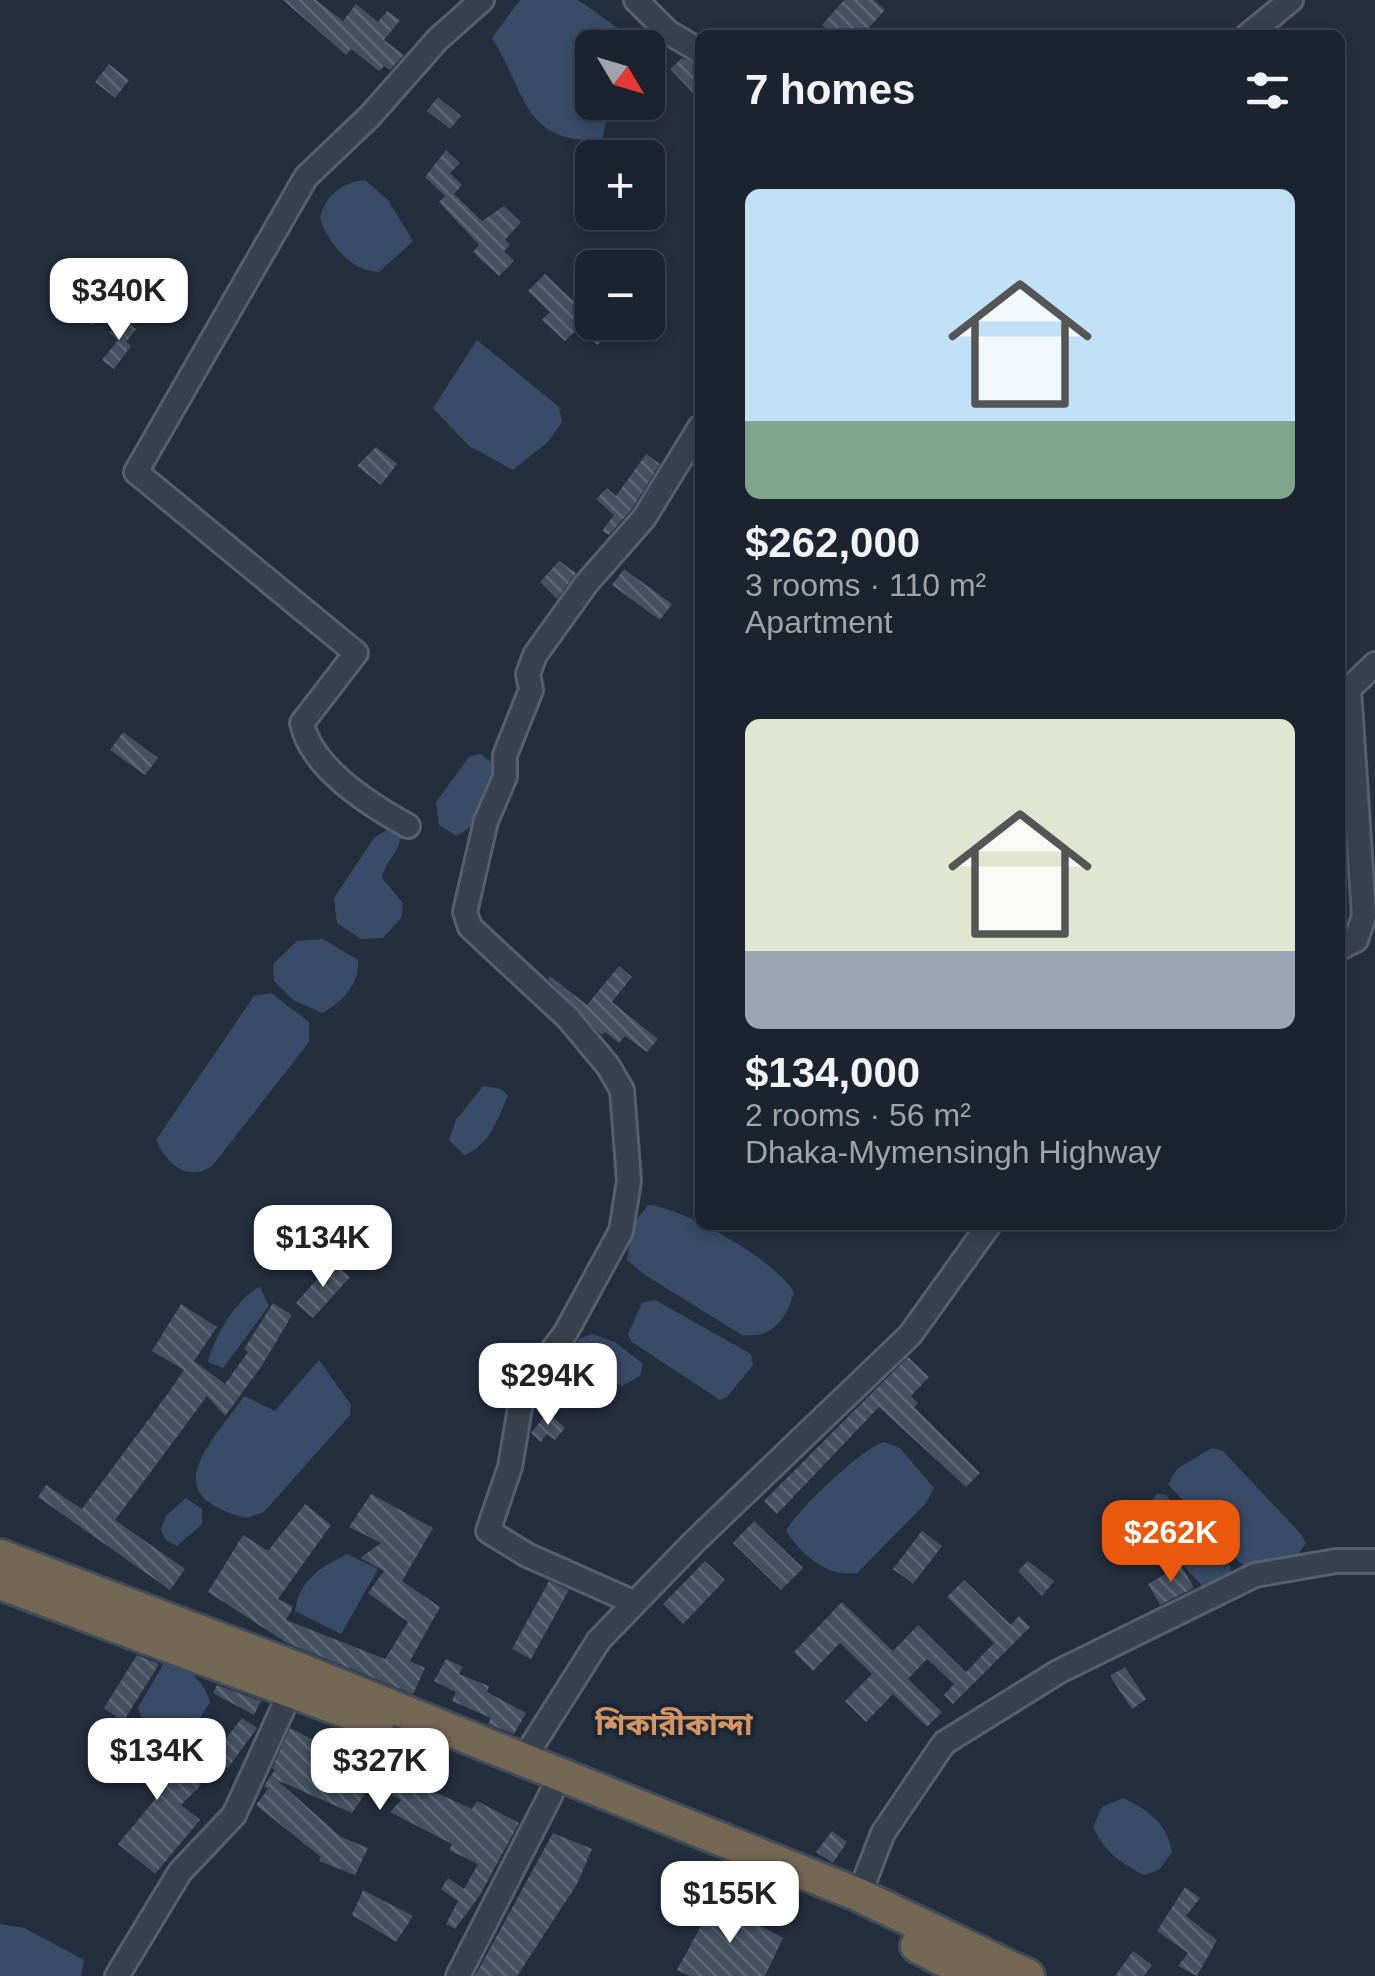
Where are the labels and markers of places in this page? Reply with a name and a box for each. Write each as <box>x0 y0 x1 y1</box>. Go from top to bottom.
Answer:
pin: $340K <box>49 258 189 343</box>
pin: $134K <box>253 1205 393 1290</box>
pin: $294K <box>478 1343 618 1428</box>
pin: $262K <box>1101 1500 1241 1585</box>
pin: $134K <box>87 1718 227 1803</box>
pin: $327K <box>310 1728 450 1813</box>
pin: $155K <box>660 1861 800 1946</box>

